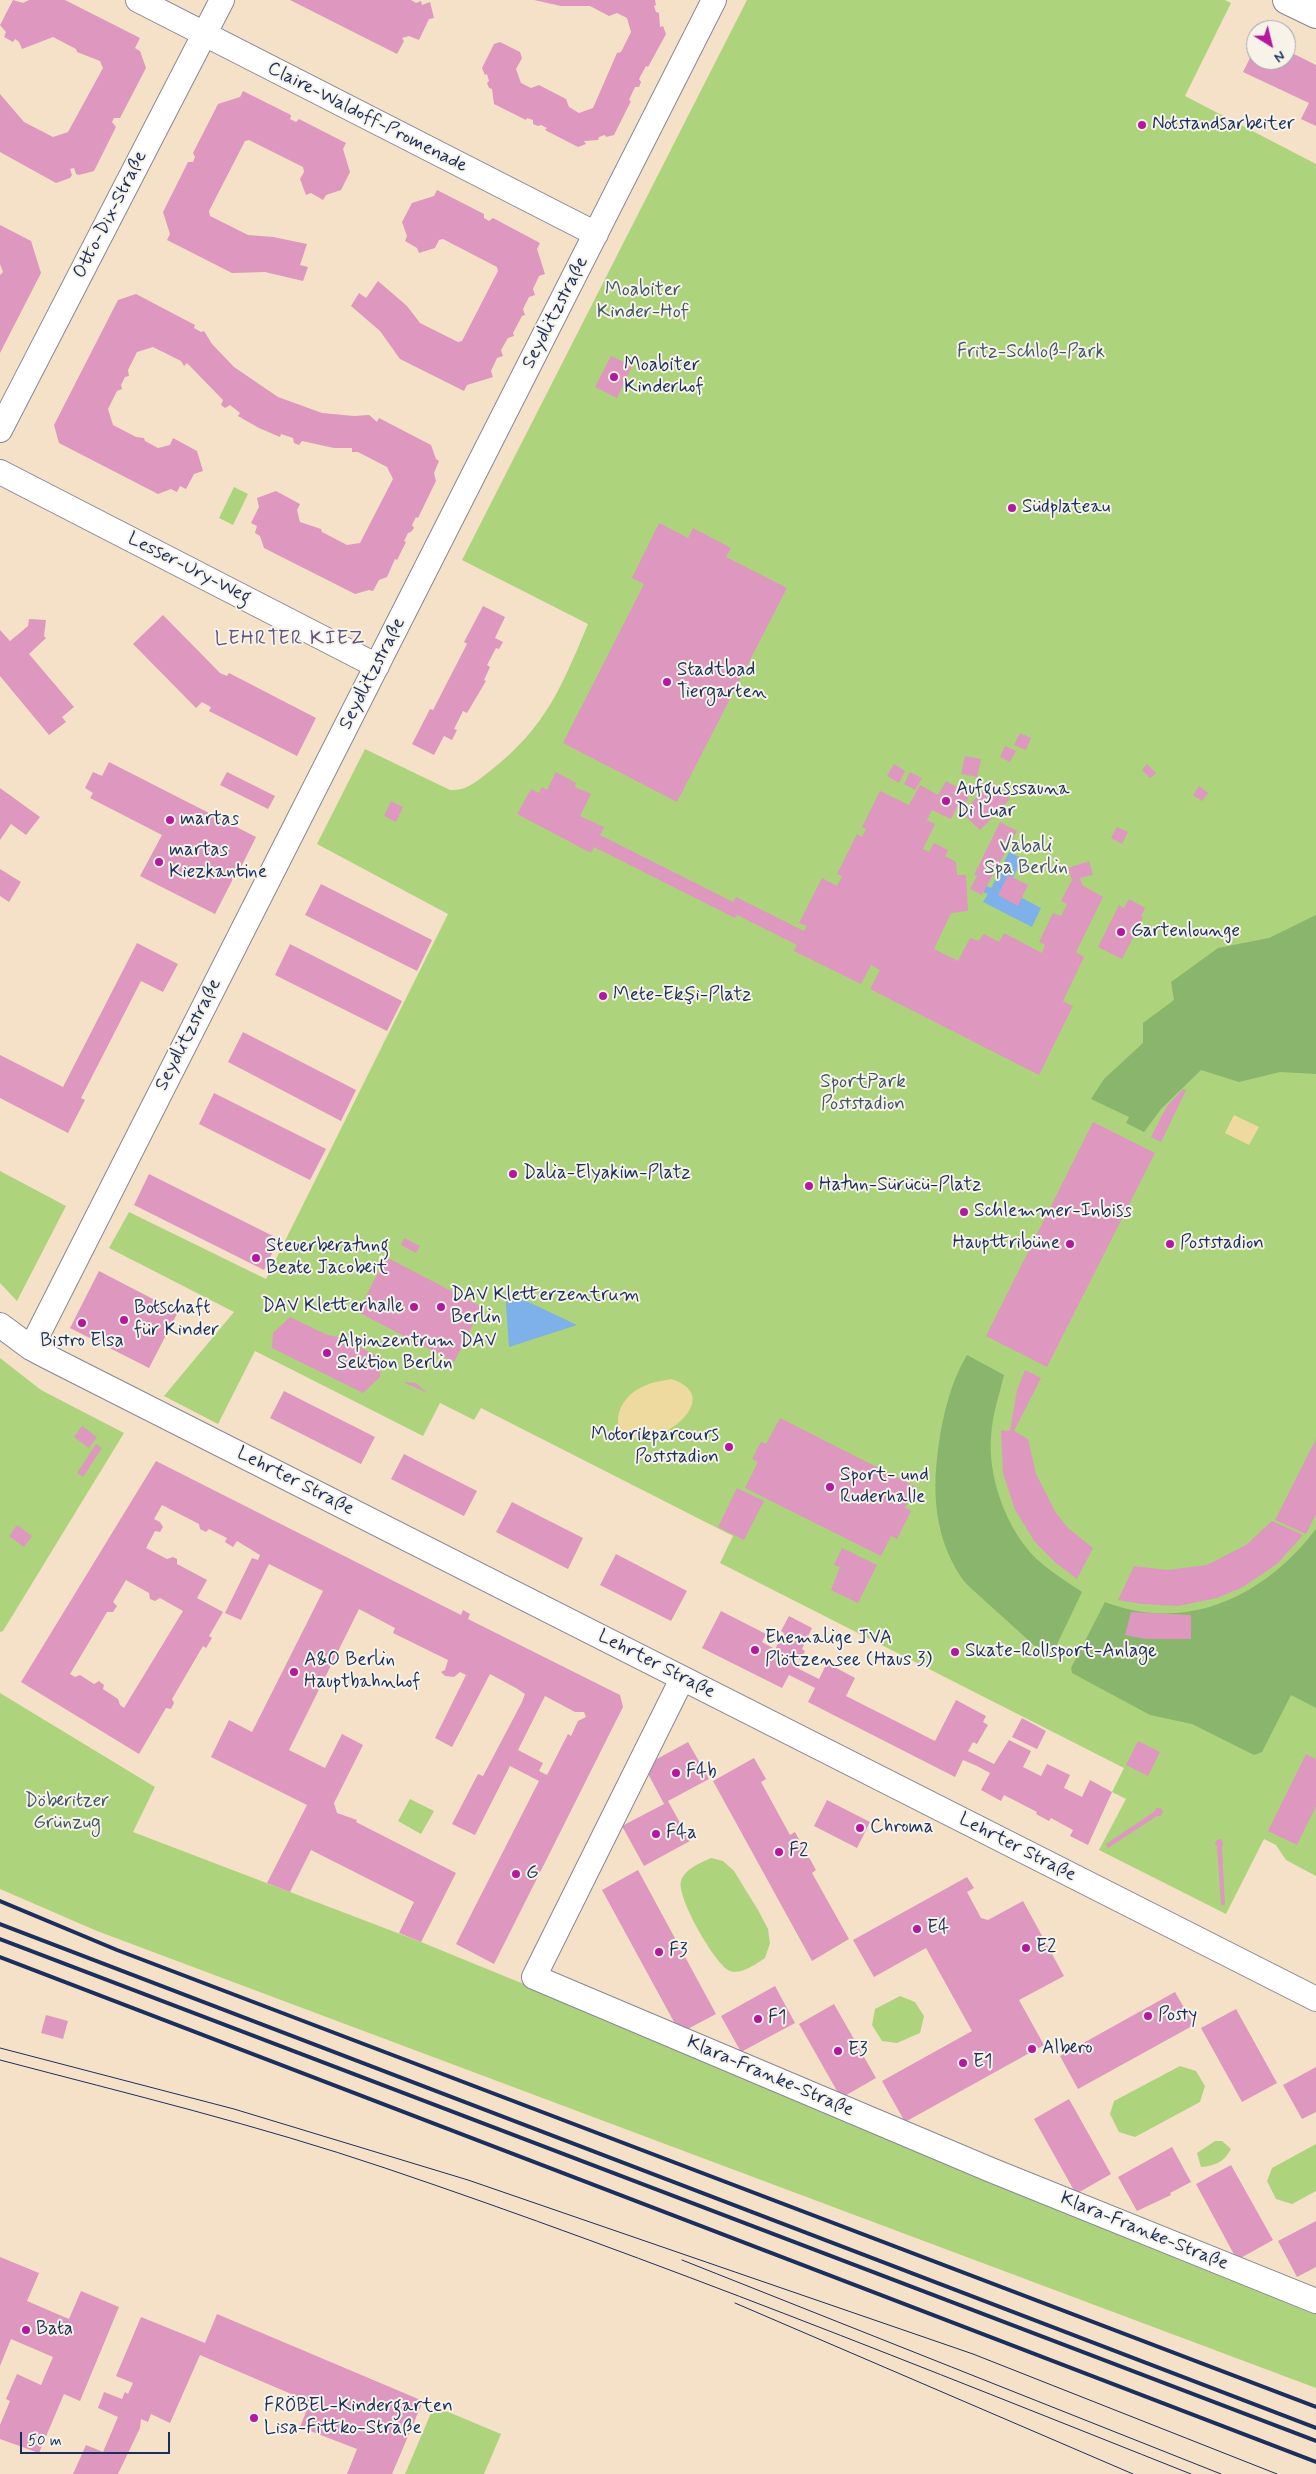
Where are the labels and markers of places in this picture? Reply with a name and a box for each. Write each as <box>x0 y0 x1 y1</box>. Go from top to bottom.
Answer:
place label: Notstandsarbeiter <box>1152 114 1295 136</box>
marker: Notstandsarbeiter <box>1136 119 1148 131</box>
place label: Moabiter Kinderhof <box>624 355 704 399</box>
marker: Moabiter Kinderhof <box>608 371 620 383</box>
place label: Südplateau <box>1022 497 1110 519</box>
marker: Südplateau <box>1006 502 1018 514</box>
place label: Stadtbad Tiergarten <box>677 660 767 704</box>
marker: Stadtbad Tiergarten <box>661 676 673 688</box>
place label: Aufgusssauna Di Luar <box>956 779 1070 823</box>
marker: Aufgusssauna Di Luar <box>940 795 952 807</box>
place label: martas <box>180 809 239 831</box>
marker: martas <box>164 814 176 826</box>
place label: martas Kiezkantine <box>169 840 267 884</box>
marker: martas Kiezkantine <box>153 856 165 868</box>
place label: Gartenlounge <box>1131 921 1240 943</box>
marker: Gartenlounge <box>1115 926 1127 938</box>
place label: Mete-Ekşi-Platz <box>613 985 752 1007</box>
marker: Mete-Ekşi-Platz <box>597 990 609 1002</box>
place label: Dalia-Elyakim-Platz <box>523 1163 691 1185</box>
marker: Dalia-Elyakim-Platz <box>507 1168 519 1180</box>
place label: Hatun-Sürücü-Platz <box>819 1175 982 1197</box>
marker: Hatun-Sürücü-Platz <box>803 1180 815 1192</box>
place label: Schlemmer-Inbiss <box>974 1201 1132 1223</box>
marker: Schlemmer-Inbiss <box>958 1206 970 1218</box>
place label: Haupttribüne <box>953 1233 1060 1255</box>
place label: Poststadion <box>1180 1233 1264 1255</box>
place label: Steuerberatung Beate Jacobeit <box>266 1236 389 1280</box>
marker: Haupttribüne <box>1064 1238 1076 1250</box>
marker: Poststadion <box>1164 1238 1176 1250</box>
marker: Steuerberatung Beate Jacobeit <box>250 1252 262 1264</box>
place label: DAV Kletterzentrum Berlin <box>451 1285 640 1329</box>
place label: DAV Kletterhalle <box>262 1296 404 1318</box>
place label: Botschaft für Kinder <box>134 1298 219 1342</box>
marker: DAV Kletterhalle <box>408 1301 420 1313</box>
marker: DAV Kletterzentrum Berlin <box>435 1301 447 1313</box>
marker: Botschaft für Kinder <box>118 1314 130 1326</box>
marker: Bistro Elsa <box>76 1317 88 1329</box>
place label: Bistro Elsa <box>40 1331 124 1353</box>
place label: Alpinzentrum DAV Sektion Berlin <box>337 1331 497 1375</box>
marker: Alpinzentrum DAV Sektion Berlin <box>321 1347 333 1359</box>
place label: Motorikparcours Poststadion <box>591 1425 719 1469</box>
marker: Motorikparcours Poststadion <box>723 1441 735 1453</box>
place label: Sport- und Ruderhalle <box>840 1465 929 1509</box>
marker: Sport- und Ruderhalle <box>824 1481 836 1493</box>
place label: Ehemalige JVA Plötzensee (Haus 3) <box>765 1628 932 1672</box>
place label: Skate-Rollsport-Anlage <box>965 1641 1157 1663</box>
marker: Ehemalige JVA Plötzensee (Haus 3) <box>749 1644 761 1656</box>
marker: Skate-Rollsport-Anlage <box>949 1646 961 1658</box>
place label: A&O Berlin Hauptbahnhof <box>304 1650 420 1694</box>
marker: A&O Berlin Hauptbahnhof <box>288 1666 300 1678</box>
place label: F4b <box>686 1762 716 1784</box>
marker: F4b <box>670 1767 682 1779</box>
place label: Chroma <box>870 1817 933 1839</box>
marker: Chroma <box>854 1822 866 1834</box>
place label: F4a <box>666 1823 697 1845</box>
marker: F4a <box>650 1828 662 1840</box>
place label: F2 <box>789 1841 808 1863</box>
marker: F2 <box>773 1846 785 1858</box>
place label: G <box>526 1863 539 1885</box>
marker: G <box>510 1868 522 1880</box>
place label: E4 <box>927 1918 949 1940</box>
marker: E4 <box>911 1923 923 1935</box>
place label: E2 <box>1036 1937 1056 1959</box>
place label: F3 <box>669 1941 688 1963</box>
marker: E2 <box>1020 1942 1032 1954</box>
marker: F3 <box>653 1946 665 1958</box>
place label: Posty <box>1158 2005 1197 2027</box>
place label: F1 <box>768 2008 787 2030</box>
marker: Posty <box>1142 2010 1154 2022</box>
marker: F1 <box>752 2013 764 2025</box>
place label: Albero <box>1042 2038 1093 2060</box>
place label: E3 <box>848 2040 868 2062</box>
marker: Albero <box>1026 2043 1038 2055</box>
marker: E3 <box>832 2045 844 2057</box>
place label: E1 <box>973 2052 993 2074</box>
marker: E1 <box>957 2057 969 2069</box>
place label: Bata <box>36 2319 73 2341</box>
marker: Bata <box>20 2324 32 2336</box>
place label: FRÖBEL-Kindergarten Lisa-Fittko-Straße <box>264 2396 453 2440</box>
marker: FRÖBEL-Kindergarten Lisa-Fittko-Straße <box>248 2412 260 2424</box>

